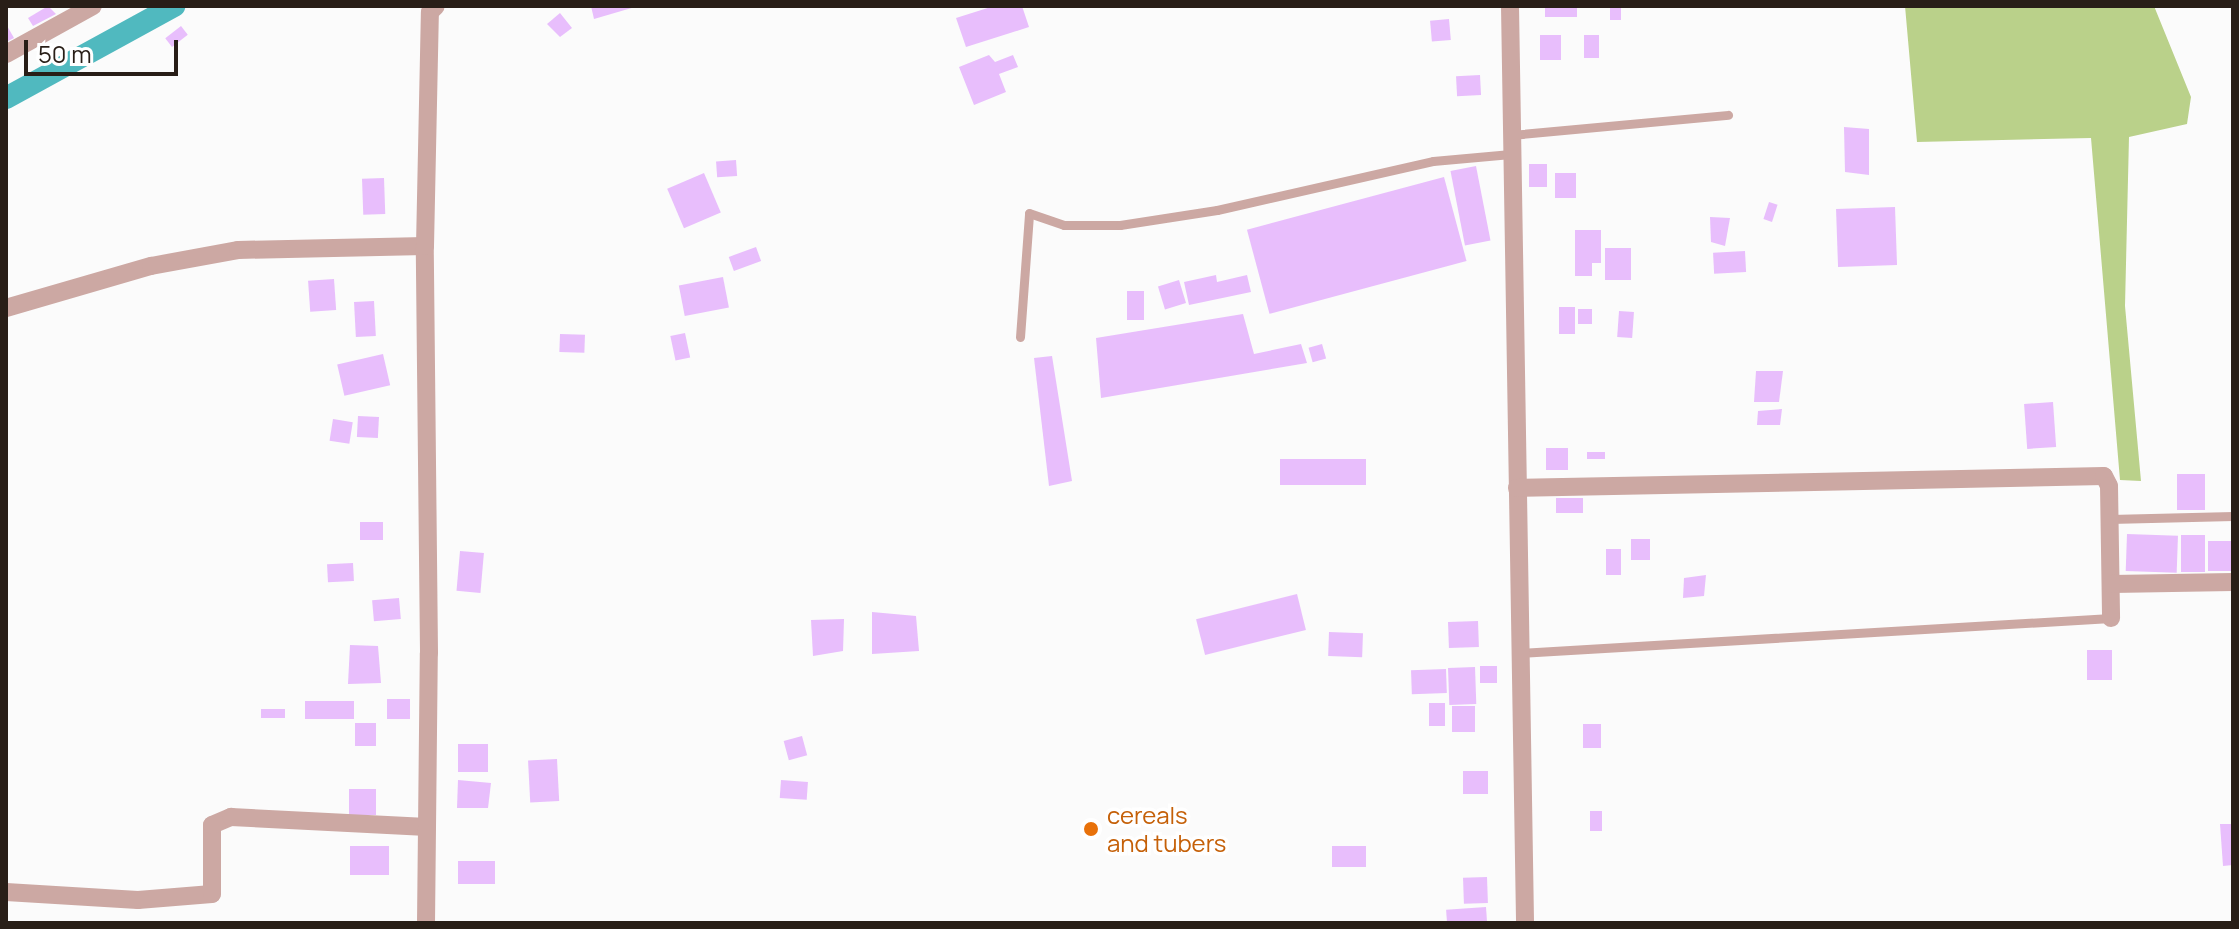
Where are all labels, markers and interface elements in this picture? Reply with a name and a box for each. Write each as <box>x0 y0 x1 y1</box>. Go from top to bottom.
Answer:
scale bar <box>28 24 182 74</box>
text: 50 m <box>38 37 92 70</box>
place label: cereals and tubers <box>1107 801 1226 857</box>
marker: cereals and tubers <box>1082 820 1100 838</box>

